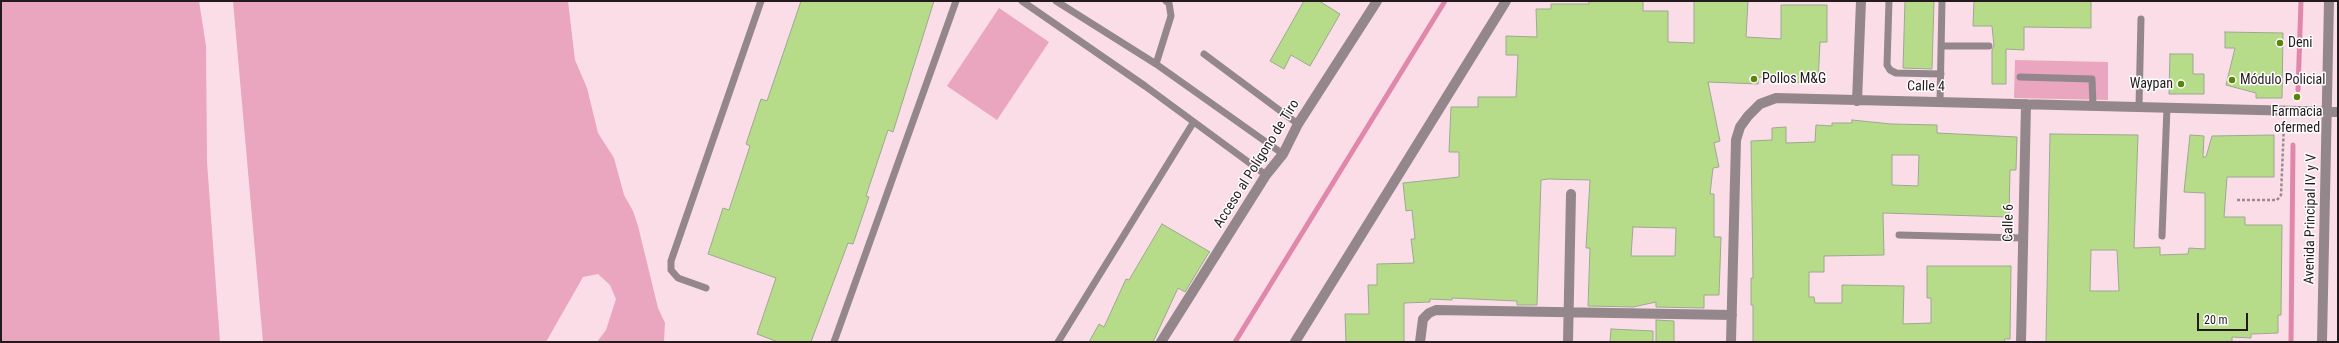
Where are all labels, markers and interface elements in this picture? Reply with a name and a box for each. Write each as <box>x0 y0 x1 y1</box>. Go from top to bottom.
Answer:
place label: Deni <box>2288 35 2313 51</box>
marker: Deni <box>2275 38 2285 48</box>
place label: Pollos M&G <box>1762 71 1826 87</box>
place label: Módulo Policial <box>2240 72 2325 88</box>
marker: Pollos M&G <box>1749 74 1759 84</box>
marker: Módulo Policial <box>2227 75 2237 85</box>
place label: Waypan <box>2130 76 2173 92</box>
street label: Calle 4 <box>1907 78 1945 96</box>
marker: Waypan <box>2176 79 2186 89</box>
marker: Farmacia ofermed <box>2292 92 2302 102</box>
street label: Acceso al Polígono de Tiro <box>1211 97 1303 231</box>
place label: Farmacia ofermed <box>2271 104 2323 136</box>
street label: Avenida Principal IV y V <box>2301 154 2321 284</box>
street label: Calle 6 <box>2000 204 2018 242</box>
scale bar <box>2199 305 2250 331</box>
text: 20 m <box>2204 313 2228 327</box>

